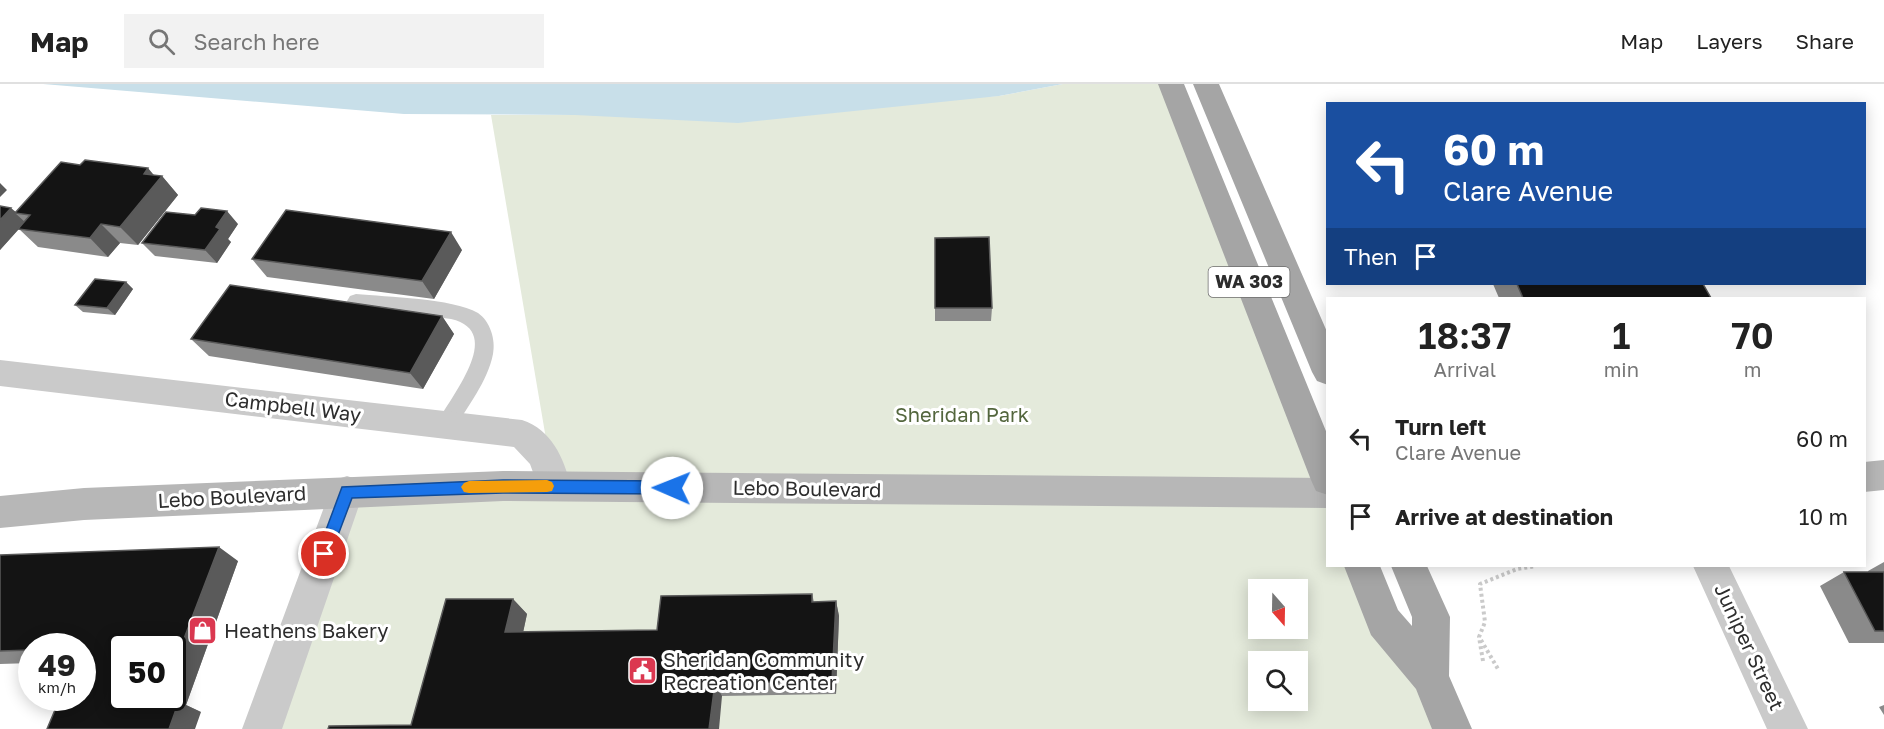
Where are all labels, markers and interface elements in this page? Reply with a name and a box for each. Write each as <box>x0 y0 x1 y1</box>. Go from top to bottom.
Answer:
search box <box>124 14 544 68</box>
text: Map <box>30 25 88 58</box>
icon: search <box>145 25 178 58</box>
text: Search here <box>193 28 319 55</box>
text: Map <box>1620 28 1663 54</box>
text: Layers <box>1696 28 1763 54</box>
text: Share <box>1796 28 1854 54</box>
text: 60 m <box>1443 124 1544 174</box>
icon: left <box>1344 126 1422 204</box>
text: Clare Avenue <box>1443 175 1613 207</box>
icon: arrive <box>1409 240 1442 273</box>
text: Then <box>1344 243 1397 270</box>
road number: WA 303 <box>1208 267 1290 297</box>
text: 18:37 <box>1418 314 1511 357</box>
text: 1 <box>1612 314 1630 357</box>
text: 70 <box>1731 314 1774 357</box>
text: Arrival <box>1433 357 1496 381</box>
text: min <box>1604 357 1639 381</box>
text: m <box>1744 357 1761 381</box>
street label: Campbell Way <box>224 386 363 426</box>
park label: Sheridan Park <box>895 402 1029 426</box>
text: Turn left <box>1395 413 1486 440</box>
icon: left <box>1344 422 1377 455</box>
text: 60 m <box>1796 425 1848 452</box>
text: Clare Avenue <box>1395 440 1521 464</box>
position arrow <box>640 456 704 520</box>
street label: Lebo Boulevard <box>732 475 882 501</box>
street label: Lebo Boulevard <box>157 480 307 512</box>
icon: arrive <box>1344 500 1377 533</box>
text: Arrive at destination <box>1395 503 1613 530</box>
text: 10 m <box>1799 503 1848 530</box>
pin <box>298 528 349 579</box>
icon: arrive <box>307 537 340 570</box>
north arrow <box>1248 579 1308 639</box>
map controls <box>1248 579 1308 711</box>
street label: Juniper Street <box>1710 580 1790 714</box>
shop icon: Heathens Bakery <box>187 615 219 647</box>
place label: Heathens Bakery <box>224 618 389 642</box>
speed limit sign: 50 <box>108 633 186 711</box>
text: 49 <box>38 647 76 683</box>
place label: Sheridan Community Recreation Center <box>663 647 864 694</box>
button: search <box>1248 651 1308 711</box>
public building icon: Sheridan Community Recreation Center <box>626 655 658 687</box>
text: km/h <box>38 678 76 696</box>

